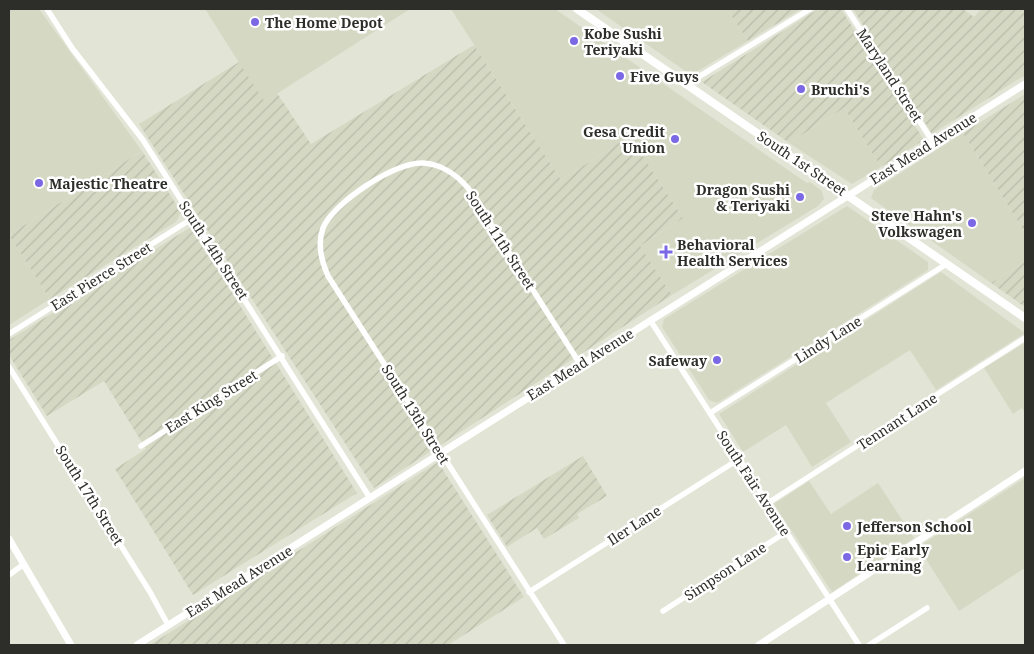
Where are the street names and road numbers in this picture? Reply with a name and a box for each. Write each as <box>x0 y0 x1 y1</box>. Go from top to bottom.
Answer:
street label: Maryland Street <box>853 25 927 126</box>
street label: East Mead Avenue <box>866 108 980 188</box>
street label: South 1st Street <box>754 126 850 200</box>
street label: South 11th Street <box>462 187 540 293</box>
street label: South 14th Street <box>175 197 253 303</box>
street label: East Pierce Street <box>47 237 155 315</box>
street label: Lindy Lane <box>791 311 865 367</box>
street label: East Mead Avenue <box>523 324 637 404</box>
street label: South 13th Street <box>378 361 454 468</box>
street label: East King Street <box>161 365 261 437</box>
street label: Tennant Lane <box>853 388 941 454</box>
street label: South Fair Avenue <box>713 427 795 539</box>
street label: South 17th Street <box>52 442 128 549</box>
street label: Iler Lane <box>604 501 664 549</box>
street label: Simpson Lane <box>680 537 770 605</box>
street label: East Mead Avenue <box>182 541 296 621</box>

